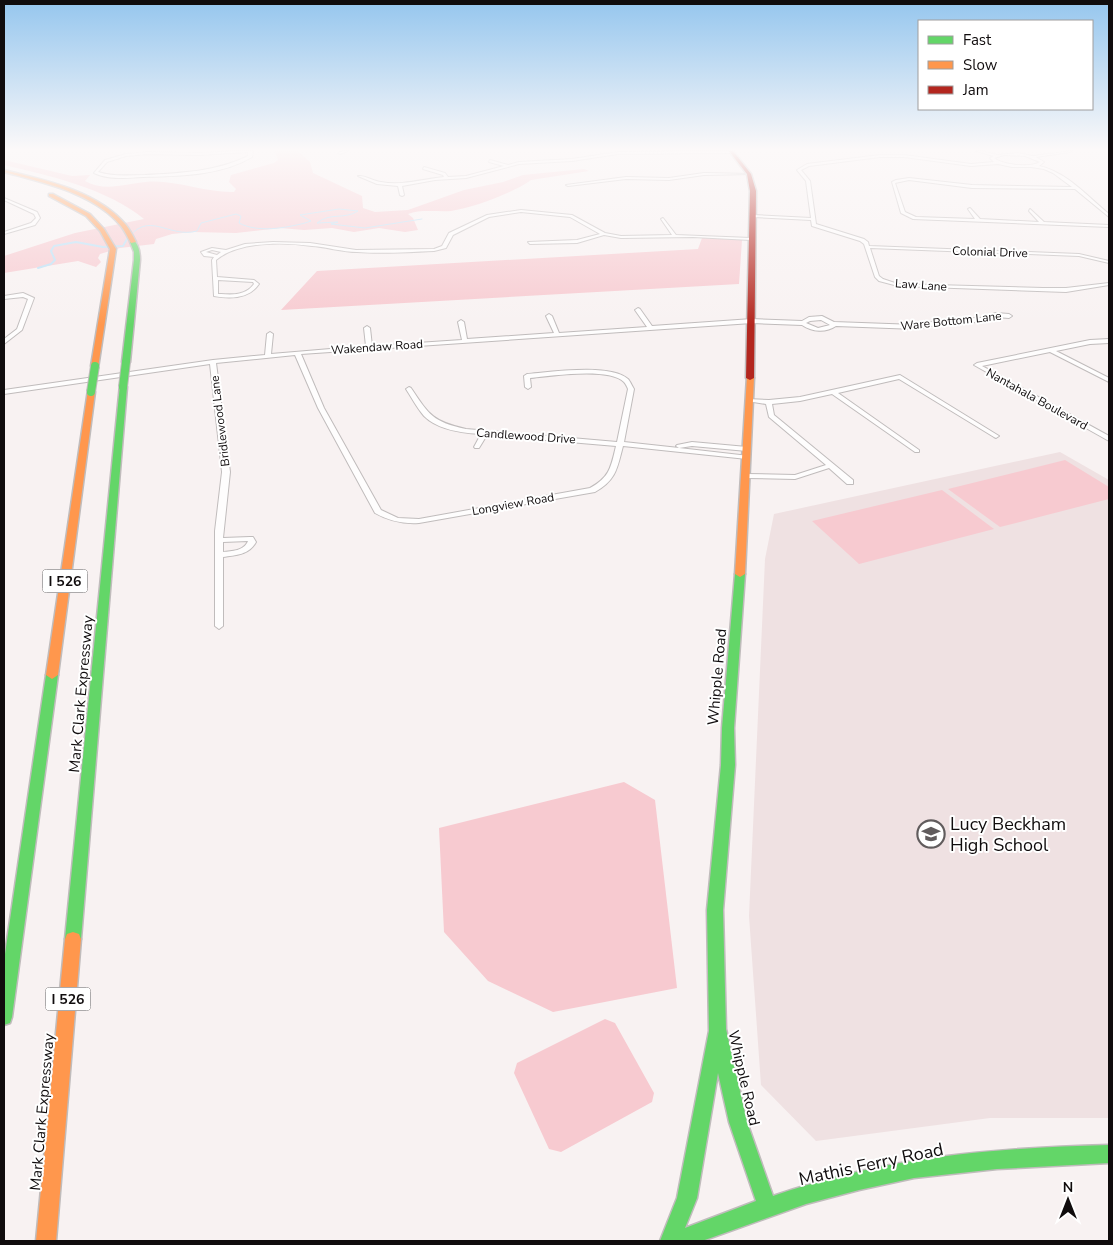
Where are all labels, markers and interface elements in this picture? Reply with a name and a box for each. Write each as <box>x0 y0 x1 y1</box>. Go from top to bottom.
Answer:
legend <box>918 20 1093 110</box>
text: Fast <box>963 30 992 50</box>
text: Slow <box>963 55 998 75</box>
text: Jam <box>962 80 989 100</box>
street label: Colonial Drive <box>952 243 1028 261</box>
street label: Law Lane <box>894 275 948 295</box>
street label: Ware Bottom Lane <box>900 308 1002 334</box>
street label: Wakendaw Road <box>330 336 424 358</box>
street label: Nantahala Boulevard <box>983 364 1091 434</box>
street label: Bridlewood Lane <box>206 375 234 467</box>
street label: Candlewood Drive <box>476 425 576 447</box>
street label: Longview Road <box>471 489 555 519</box>
road number: I 526 <box>42 570 88 592</box>
street label: Mark Clark Expressway <box>64 614 98 773</box>
street label: Whipple Road <box>703 628 731 726</box>
place label: Lucy Beckham High School <box>950 812 1066 857</box>
school or university icon: Lucy Beckham High School <box>916 819 946 849</box>
road number: I 526 <box>46 988 90 1011</box>
street label: Whipple Road <box>723 1028 765 1128</box>
street label: Mark Clark Expressway <box>25 1032 59 1191</box>
street label: Mathis Ferry Road <box>797 1137 945 1191</box>
north arrow <box>1043 1175 1093 1225</box>
text: N <box>1063 1178 1073 1197</box>

